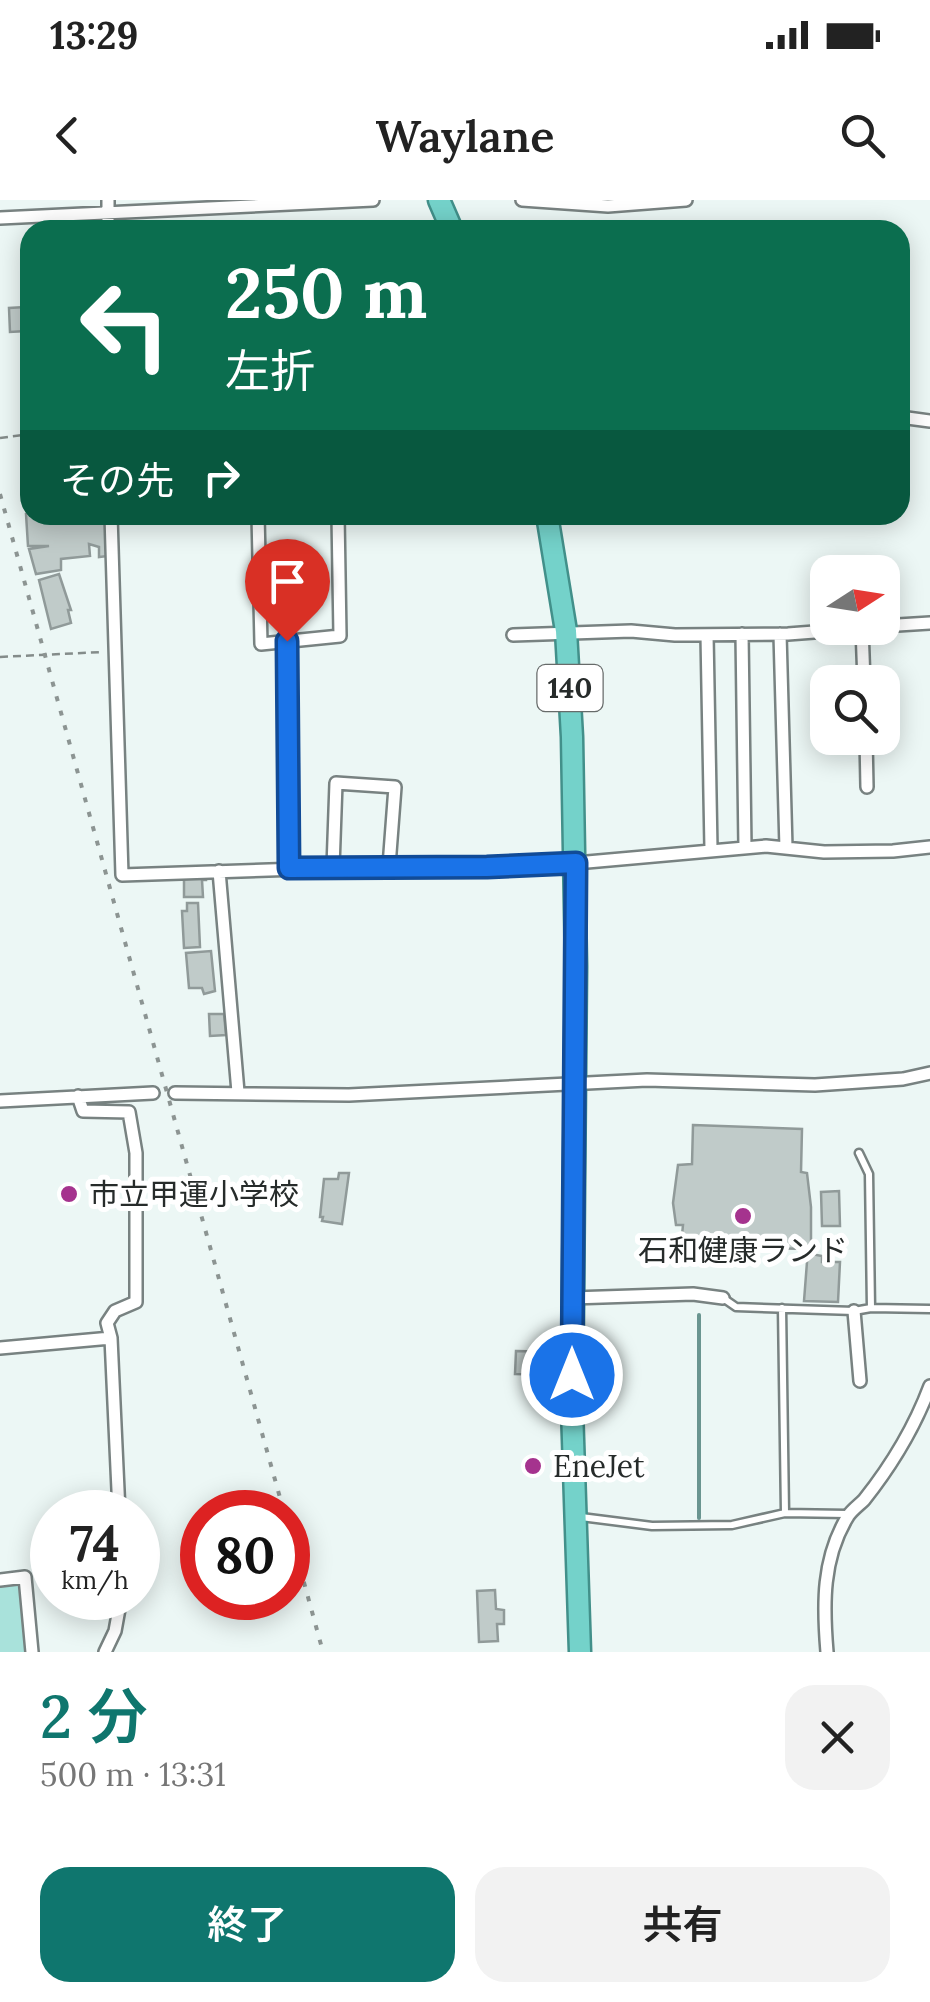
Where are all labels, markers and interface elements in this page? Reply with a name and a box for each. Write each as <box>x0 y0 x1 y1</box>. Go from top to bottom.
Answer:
text: 13:29 <box>50 11 138 59</box>
text: Waylane <box>375 107 555 164</box>
icon: back <box>40 108 95 163</box>
icon: search <box>835 108 890 163</box>
text: 250 m <box>225 248 427 337</box>
icon: left <box>60 260 190 390</box>
text: 左折 <box>225 342 315 399</box>
icon: right <box>194 450 249 505</box>
text: その先 <box>60 456 174 504</box>
pin <box>245 539 330 642</box>
icon: arrive <box>260 554 315 609</box>
north arrow <box>810 555 900 645</box>
map controls <box>810 555 900 755</box>
road number: 140 <box>538 665 602 711</box>
button: search <box>810 665 900 755</box>
place label: 市立甲運小学校 <box>89 1175 299 1213</box>
marker: 市立甲運小学校 <box>58 1183 80 1205</box>
marker: 石和健康ランド <box>732 1205 754 1227</box>
place label: 石和健康ランド <box>638 1231 848 1269</box>
position arrow <box>520 1323 624 1427</box>
place label: EneJet <box>553 1447 645 1485</box>
marker: EneJet <box>522 1455 544 1477</box>
speed limit sign: 80 <box>180 1490 310 1620</box>
text: 74 <box>70 1511 120 1575</box>
text: km/h <box>61 1564 129 1596</box>
text: 2 分 <box>40 1678 148 1754</box>
button: close <box>785 1685 890 1790</box>
text: 500 m · 13:31 <box>40 1754 226 1795</box>
button: 終了 <box>40 1867 455 1982</box>
button: 共有 <box>475 1867 890 1982</box>

